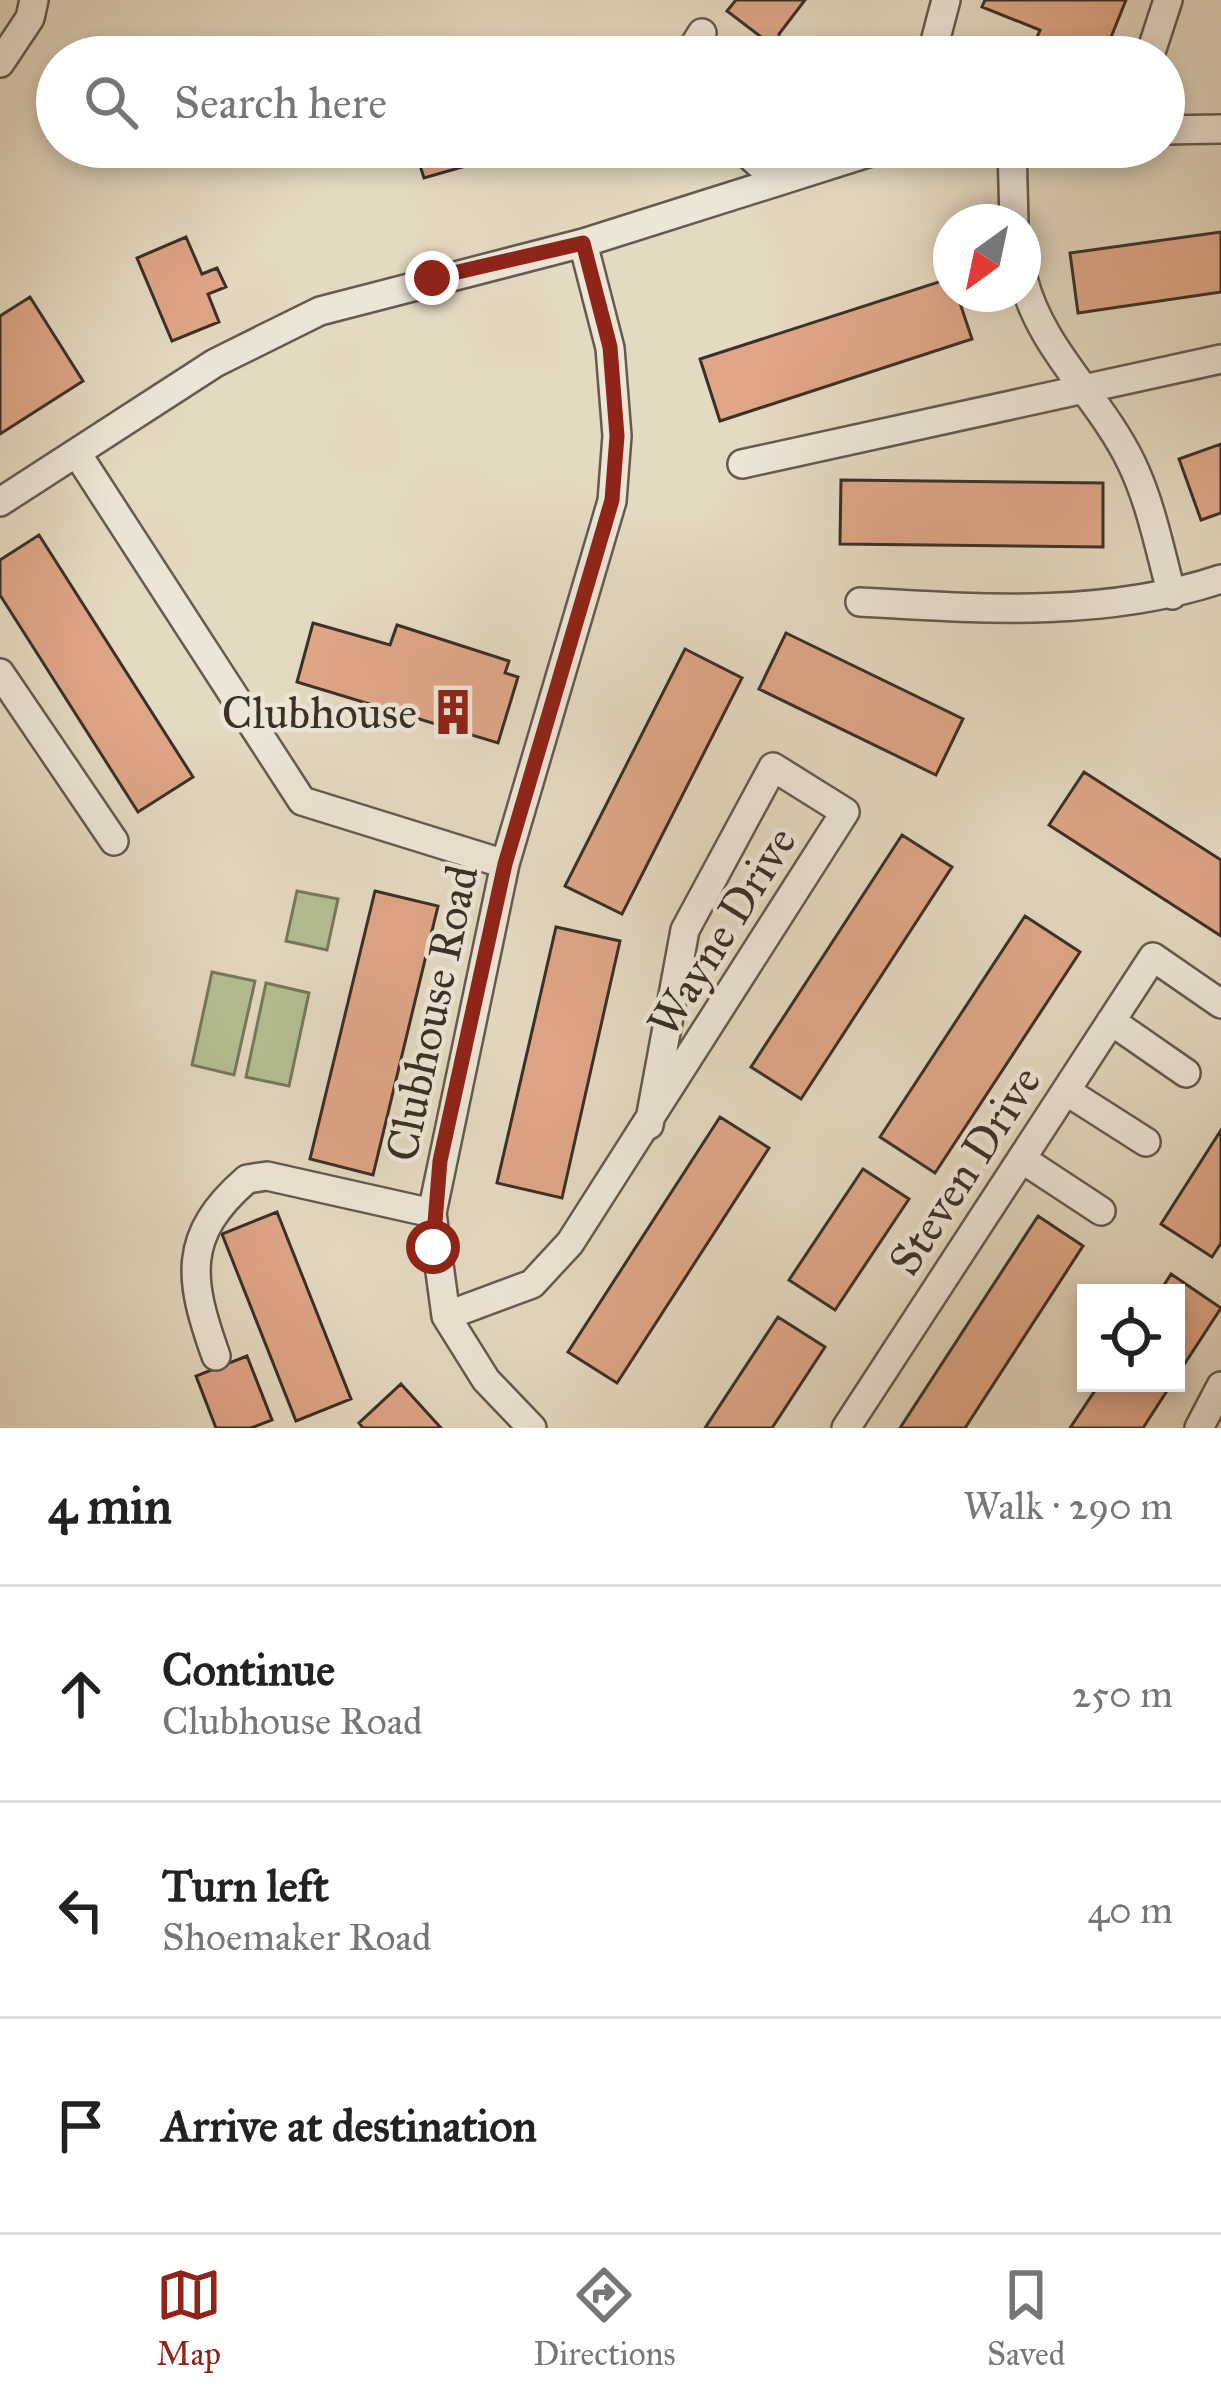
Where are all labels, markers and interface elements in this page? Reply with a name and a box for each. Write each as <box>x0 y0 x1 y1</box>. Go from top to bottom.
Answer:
search box <box>36 36 1185 168</box>
icon: search <box>78 69 144 135</box>
text: Search here <box>174 75 387 130</box>
north arrow <box>933 204 1041 312</box>
route end <box>405 251 459 305</box>
place label: Clubhouse <box>222 685 417 740</box>
building icon: Clubhouse <box>428 687 478 737</box>
street label: Wayne Drive <box>635 816 808 1046</box>
street label: Clubhouse Road <box>373 860 490 1166</box>
street label: Steven Drive <box>876 1055 1052 1285</box>
route start <box>406 1220 460 1274</box>
map controls <box>1077 1284 1185 1392</box>
button: locate <box>1077 1284 1185 1392</box>
text: 4 min <box>48 1475 172 1537</box>
text: Walk · 290 m <box>963 1482 1173 1530</box>
text: Continue <box>162 1642 335 1697</box>
icon: ahead <box>48 1661 114 1727</box>
text: 250 m <box>1072 1670 1173 1718</box>
text: Clubhouse Road <box>162 1697 423 1745</box>
text: Turn left <box>162 1858 329 1913</box>
icon: left <box>48 1877 114 1943</box>
text: 40 m <box>1087 1886 1173 1934</box>
text: Shoemaker Road <box>162 1913 432 1961</box>
icon: arrive <box>48 2093 114 2159</box>
text: Arrive at destination <box>162 2098 537 2153</box>
tab: Map <box>156 2262 222 2374</box>
tab: Directions <box>533 2262 675 2374</box>
tab: Saved <box>987 2262 1065 2374</box>

